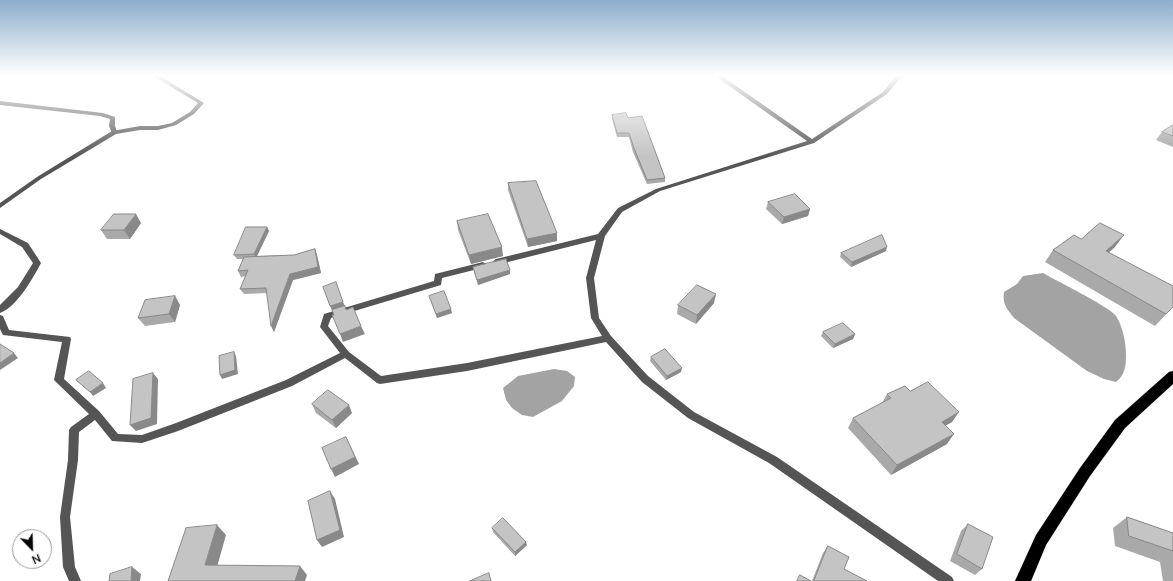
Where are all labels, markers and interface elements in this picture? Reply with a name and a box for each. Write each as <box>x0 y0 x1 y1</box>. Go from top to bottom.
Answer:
north arrow <box>12 529 52 569</box>
text: N <box>30 551 43 567</box>

